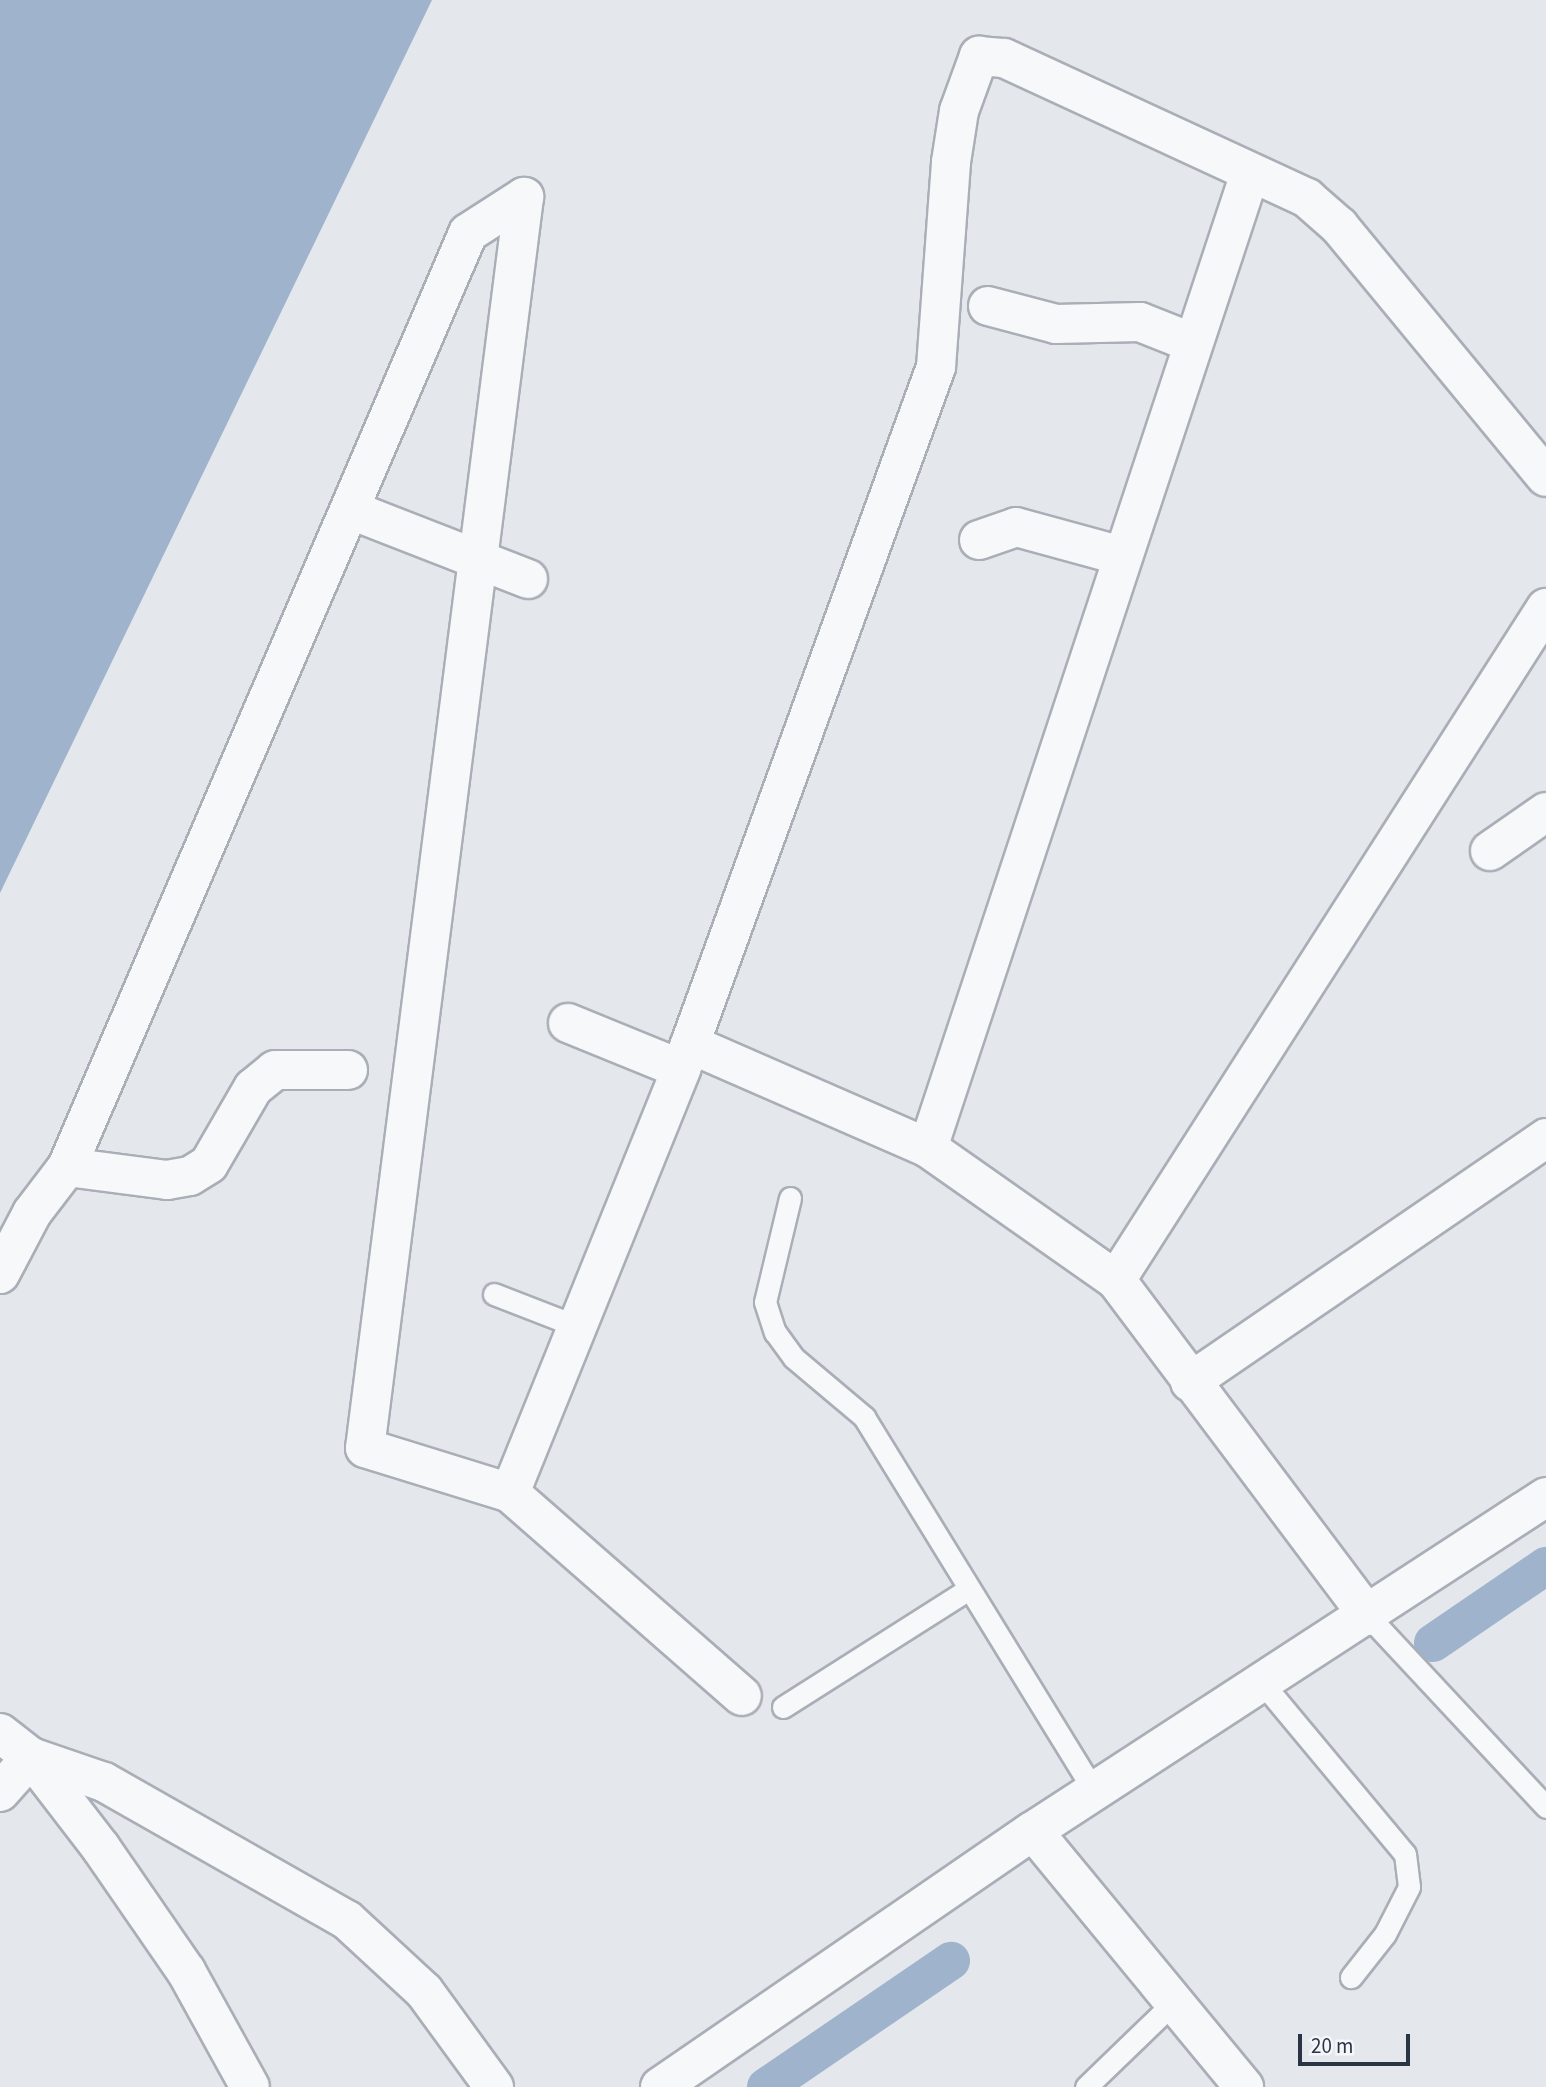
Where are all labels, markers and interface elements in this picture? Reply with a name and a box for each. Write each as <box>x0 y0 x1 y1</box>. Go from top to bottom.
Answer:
scale bar <box>1301 2021 1413 2064</box>
text: 20 m <box>1311 2031 1353 2061</box>

